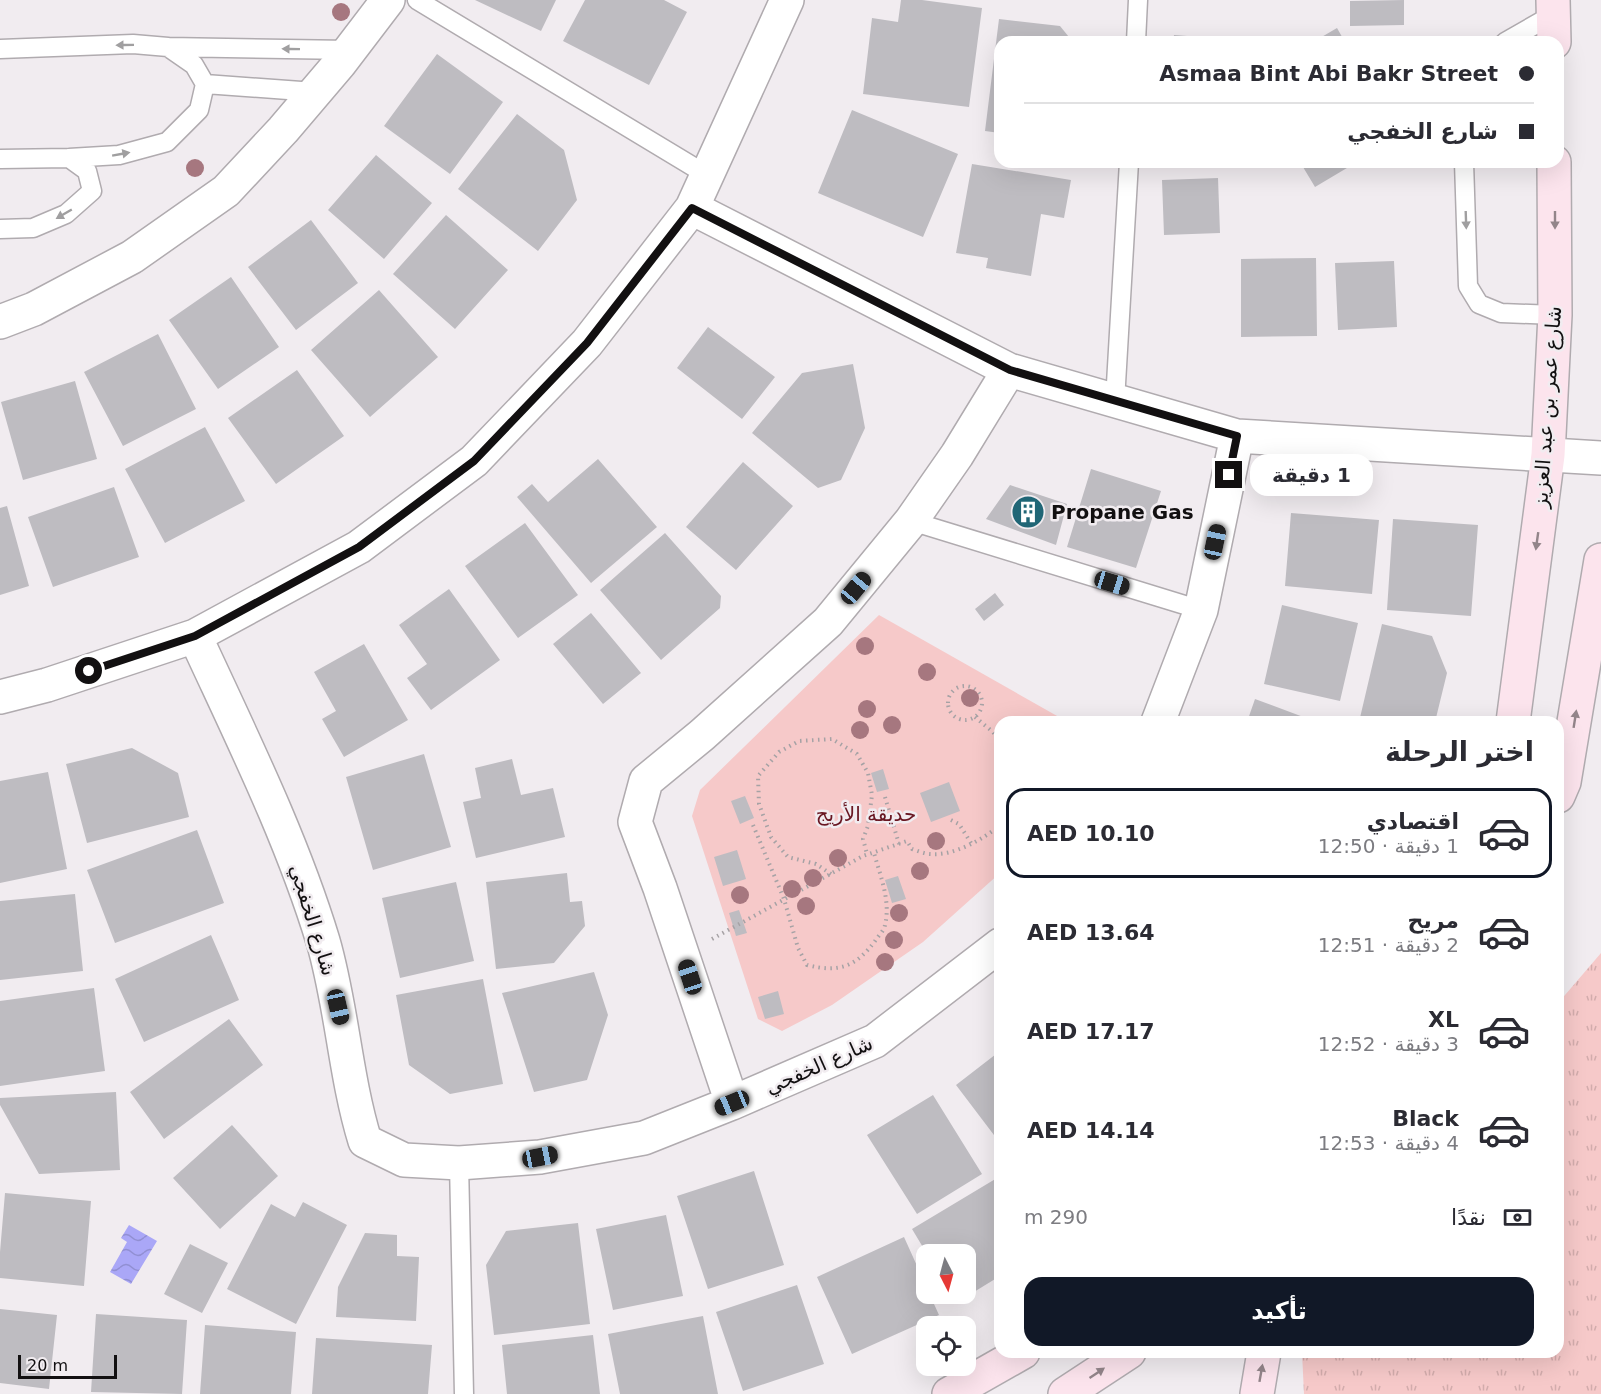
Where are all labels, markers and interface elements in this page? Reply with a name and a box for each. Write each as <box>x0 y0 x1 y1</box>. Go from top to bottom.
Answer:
one-way arrow <box>116 40 135 50</box>
one-way arrow <box>282 44 301 54</box>
text: Asmaa Bint Abi Bakr Street <box>1159 61 1498 86</box>
text: شارع الخفجي <box>1347 119 1498 144</box>
one-way arrow <box>112 149 131 158</box>
one-way arrow <box>56 208 72 219</box>
one-way arrow <box>1461 211 1471 230</box>
one-way arrow <box>1550 211 1559 230</box>
street label: شارع عمر بن عبد العزيز <box>1528 305 1566 510</box>
callout: 1 دقيقة <box>1250 454 1373 496</box>
route end <box>1215 461 1242 488</box>
text: 1 دقيقة <box>1272 463 1351 487</box>
building icon: Propane Gas <box>1010 494 1046 530</box>
place label: Propane Gas <box>1051 500 1194 524</box>
car <box>1202 523 1228 561</box>
one-way arrow <box>1532 531 1542 550</box>
car <box>838 568 874 608</box>
car <box>1092 569 1132 597</box>
route start <box>75 657 102 684</box>
one-way arrow <box>1571 709 1580 728</box>
text: اختر الرحلة <box>1385 736 1534 767</box>
park label: حديقة الأريج <box>816 802 916 826</box>
icon: car <box>1477 806 1531 860</box>
text: اقتصادي <box>1367 809 1459 834</box>
text: AED 10.10 <box>1027 821 1155 846</box>
text: 1 دقيقة · 12:50 <box>1318 834 1459 858</box>
street label: شارع الخفجي <box>284 861 341 979</box>
icon: car <box>1477 905 1531 959</box>
text: مريح <box>1408 908 1459 933</box>
text: AED 13.64 <box>1027 920 1155 945</box>
text: 2 دقيقة · 12:51 <box>1318 933 1459 957</box>
car <box>676 957 704 997</box>
car <box>325 987 351 1027</box>
icon: car <box>1477 1004 1531 1058</box>
text: XL <box>1428 1007 1459 1032</box>
text: AED 17.17 <box>1027 1019 1155 1044</box>
street label: شارع الخفجي <box>762 1031 877 1100</box>
text: 3 دقيقة · 12:52 <box>1318 1032 1459 1056</box>
car <box>712 1088 752 1118</box>
icon: car <box>1477 1103 1531 1157</box>
text: Black <box>1392 1106 1459 1131</box>
text: AED 14.14 <box>1027 1118 1155 1143</box>
text: 4 دقيقة · 12:53 <box>1318 1131 1459 1155</box>
car <box>521 1145 559 1169</box>
icon: cash <box>1501 1201 1534 1234</box>
text: 290 m <box>1024 1205 1088 1229</box>
text: نقدًا <box>1451 1205 1486 1230</box>
north arrow <box>916 1244 976 1304</box>
map controls <box>916 1244 976 1376</box>
button: تأكيد <box>1024 1277 1534 1346</box>
button: locate <box>916 1316 976 1376</box>
scale bar <box>18 1352 117 1380</box>
text: 20 m <box>27 1356 68 1375</box>
one-way arrow <box>1256 1363 1265 1382</box>
one-way arrow <box>1089 1368 1105 1379</box>

